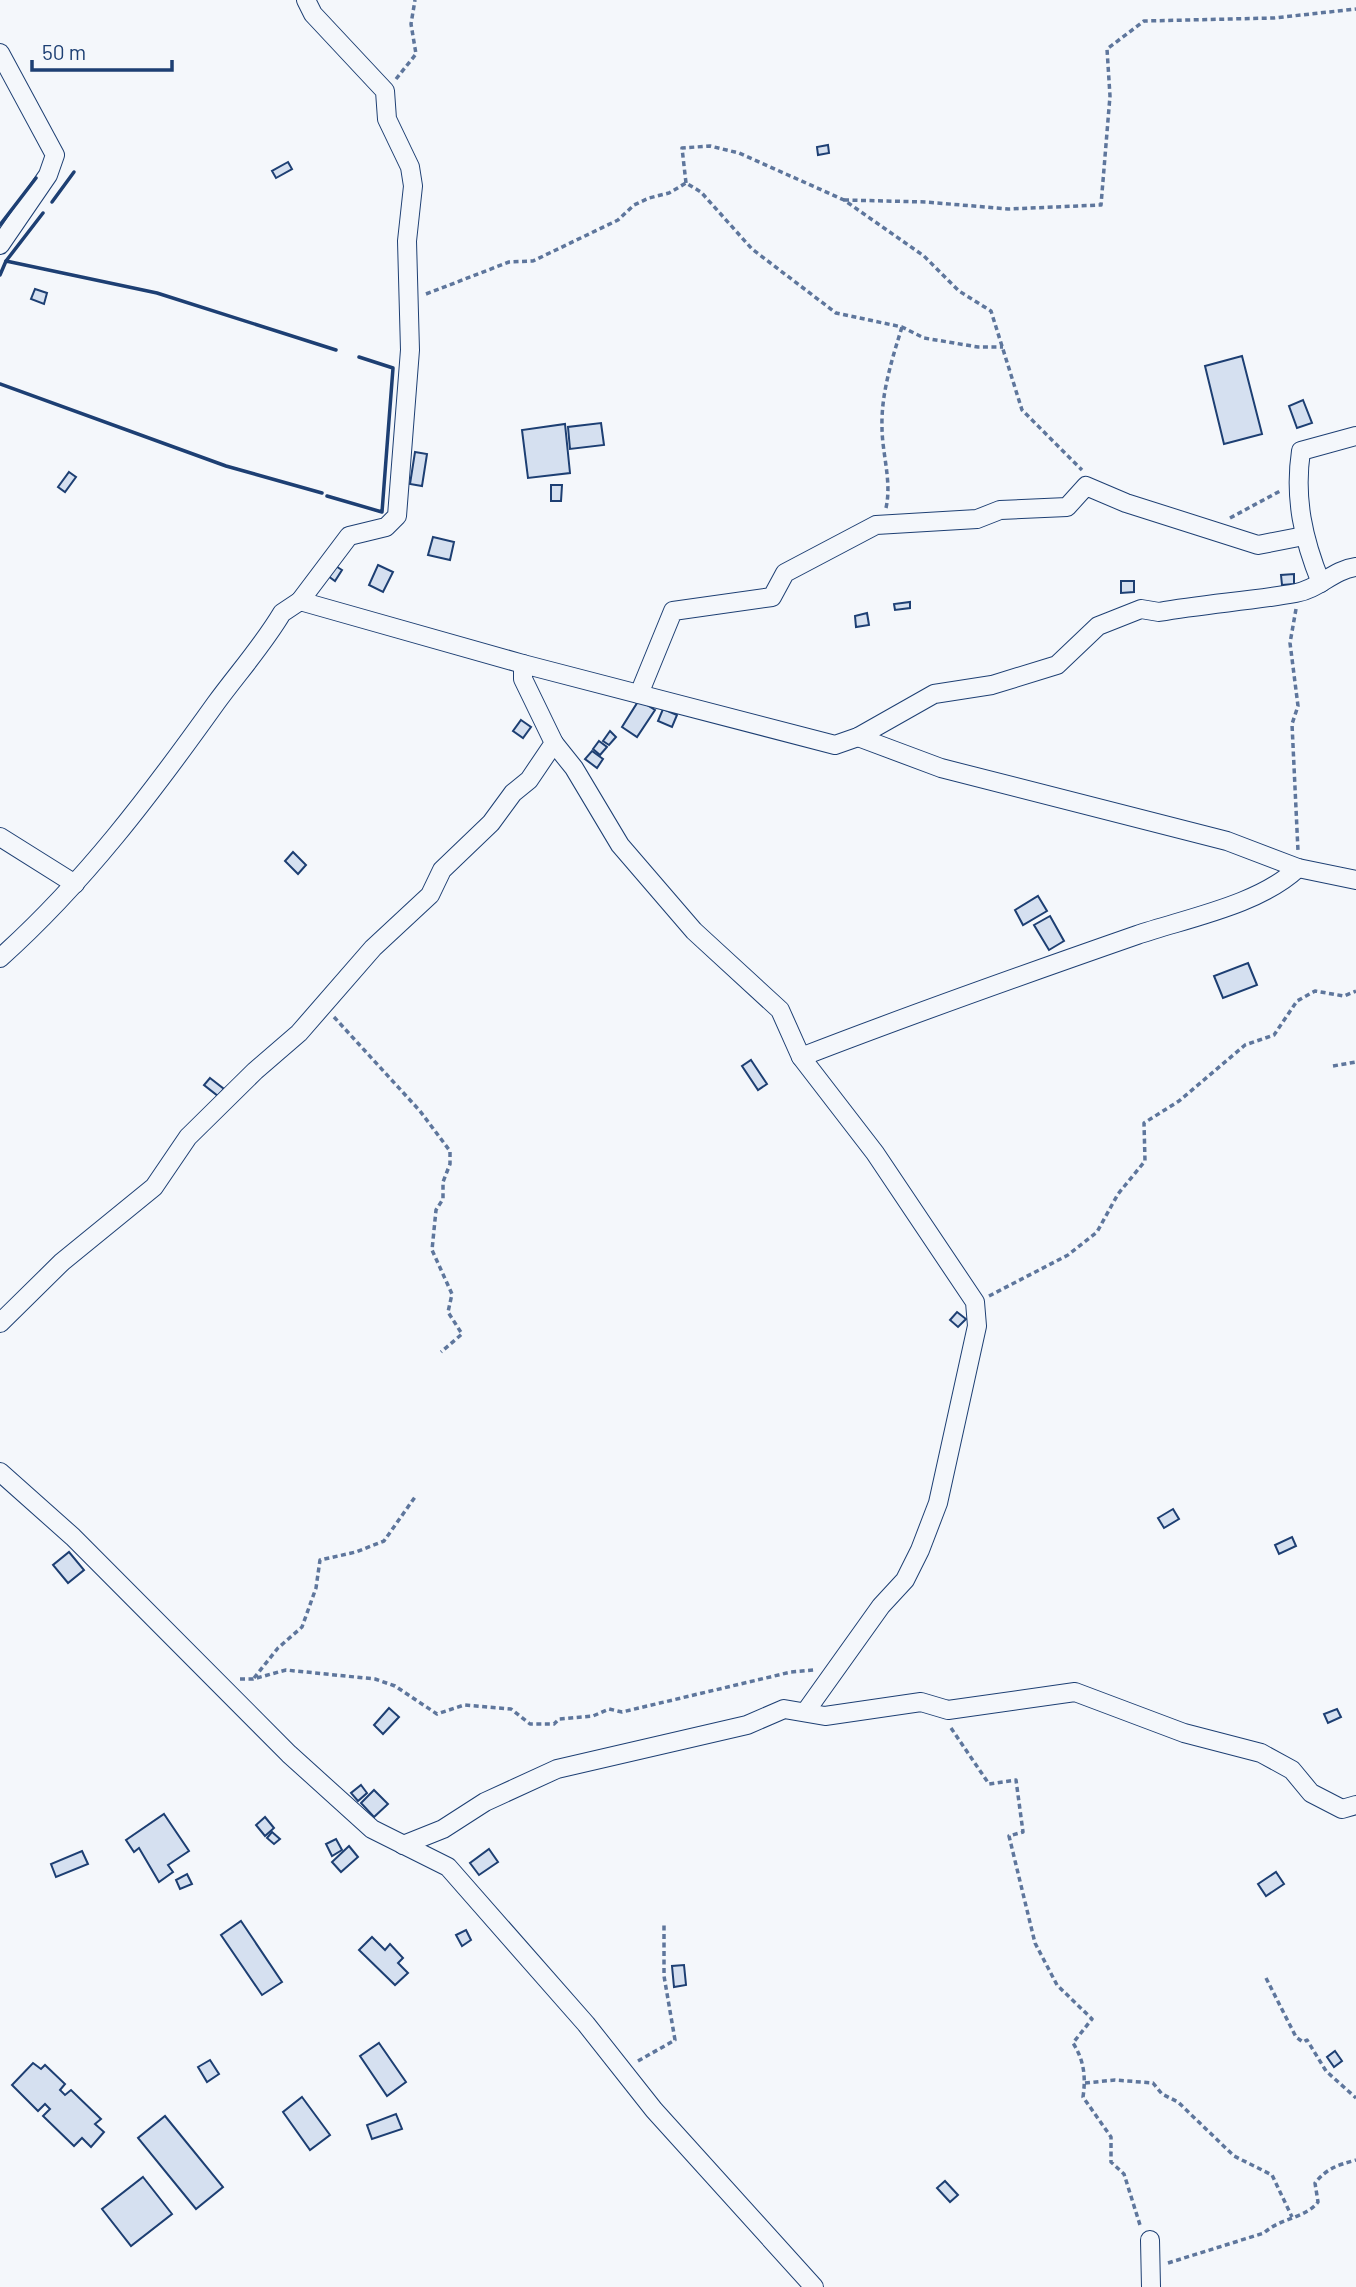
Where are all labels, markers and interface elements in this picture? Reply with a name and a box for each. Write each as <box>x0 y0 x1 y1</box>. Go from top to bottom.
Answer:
scale bar <box>32 28 172 72</box>
text: 50 m <box>42 39 86 64</box>

